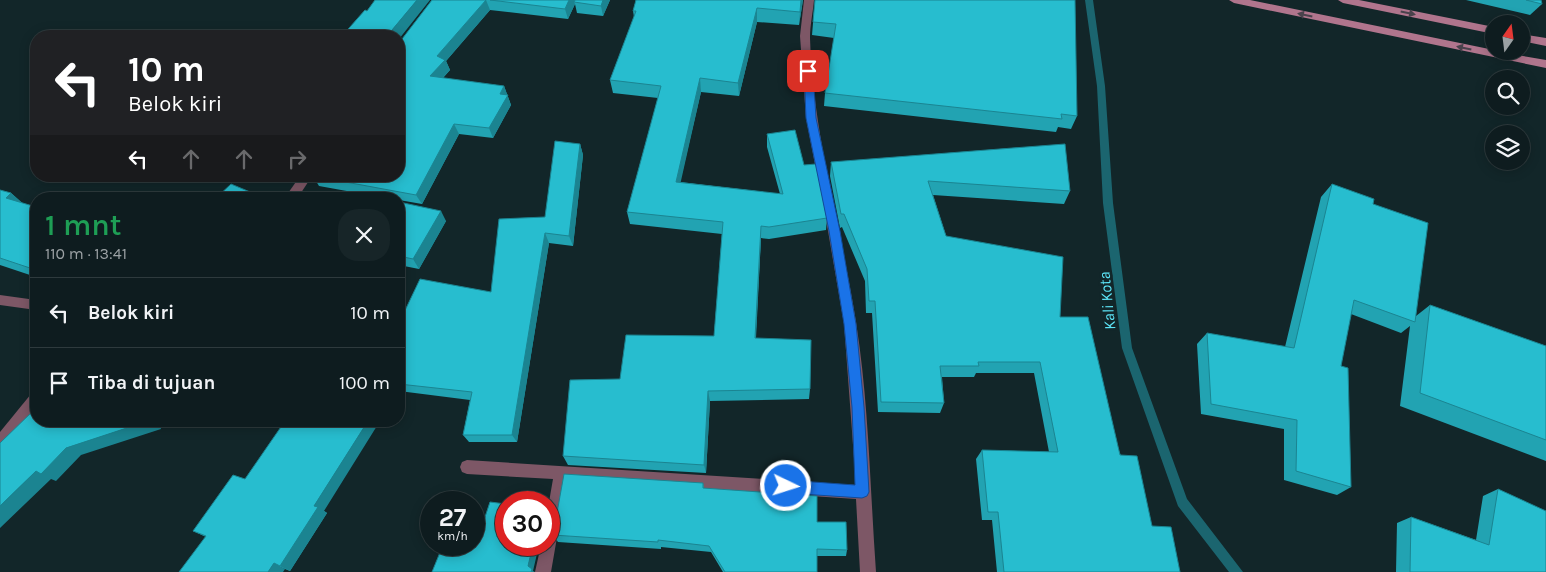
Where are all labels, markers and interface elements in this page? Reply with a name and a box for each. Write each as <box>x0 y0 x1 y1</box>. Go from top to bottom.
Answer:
one-way arrow <box>1296 10 1312 18</box>
one-way arrow <box>1401 10 1417 18</box>
north arrow <box>1485 15 1530 60</box>
map controls <box>1485 15 1530 170</box>
one-way arrow <box>1456 43 1472 51</box>
text: 10 m <box>128 49 205 90</box>
icon: left <box>45 50 110 115</box>
pin <box>787 50 829 92</box>
icon: arrive <box>794 57 822 85</box>
button: search <box>1485 70 1530 115</box>
text: Belok kiri <box>128 91 222 117</box>
button: layers <box>1485 125 1530 170</box>
icon: left <box>124 145 152 173</box>
icon: ahead <box>177 145 205 173</box>
icon: ahead <box>230 145 258 173</box>
icon: right <box>283 145 311 173</box>
text: 1 mnt <box>45 207 122 243</box>
button: close <box>338 209 390 261</box>
text: 110 m · 13:41 <box>45 244 127 263</box>
water label: Kali Kota <box>1094 271 1120 331</box>
icon: left <box>45 299 73 327</box>
text: Belok kiri <box>88 302 174 324</box>
text: 10 m <box>350 302 390 324</box>
icon: arrive <box>45 369 73 397</box>
text: Tiba di tujuan <box>88 372 215 394</box>
text: 100 m <box>339 372 390 394</box>
position arrow <box>759 459 811 511</box>
speed limit sign: 30 <box>495 491 560 556</box>
text: 27 <box>439 503 466 532</box>
text: km/h <box>437 529 468 543</box>

